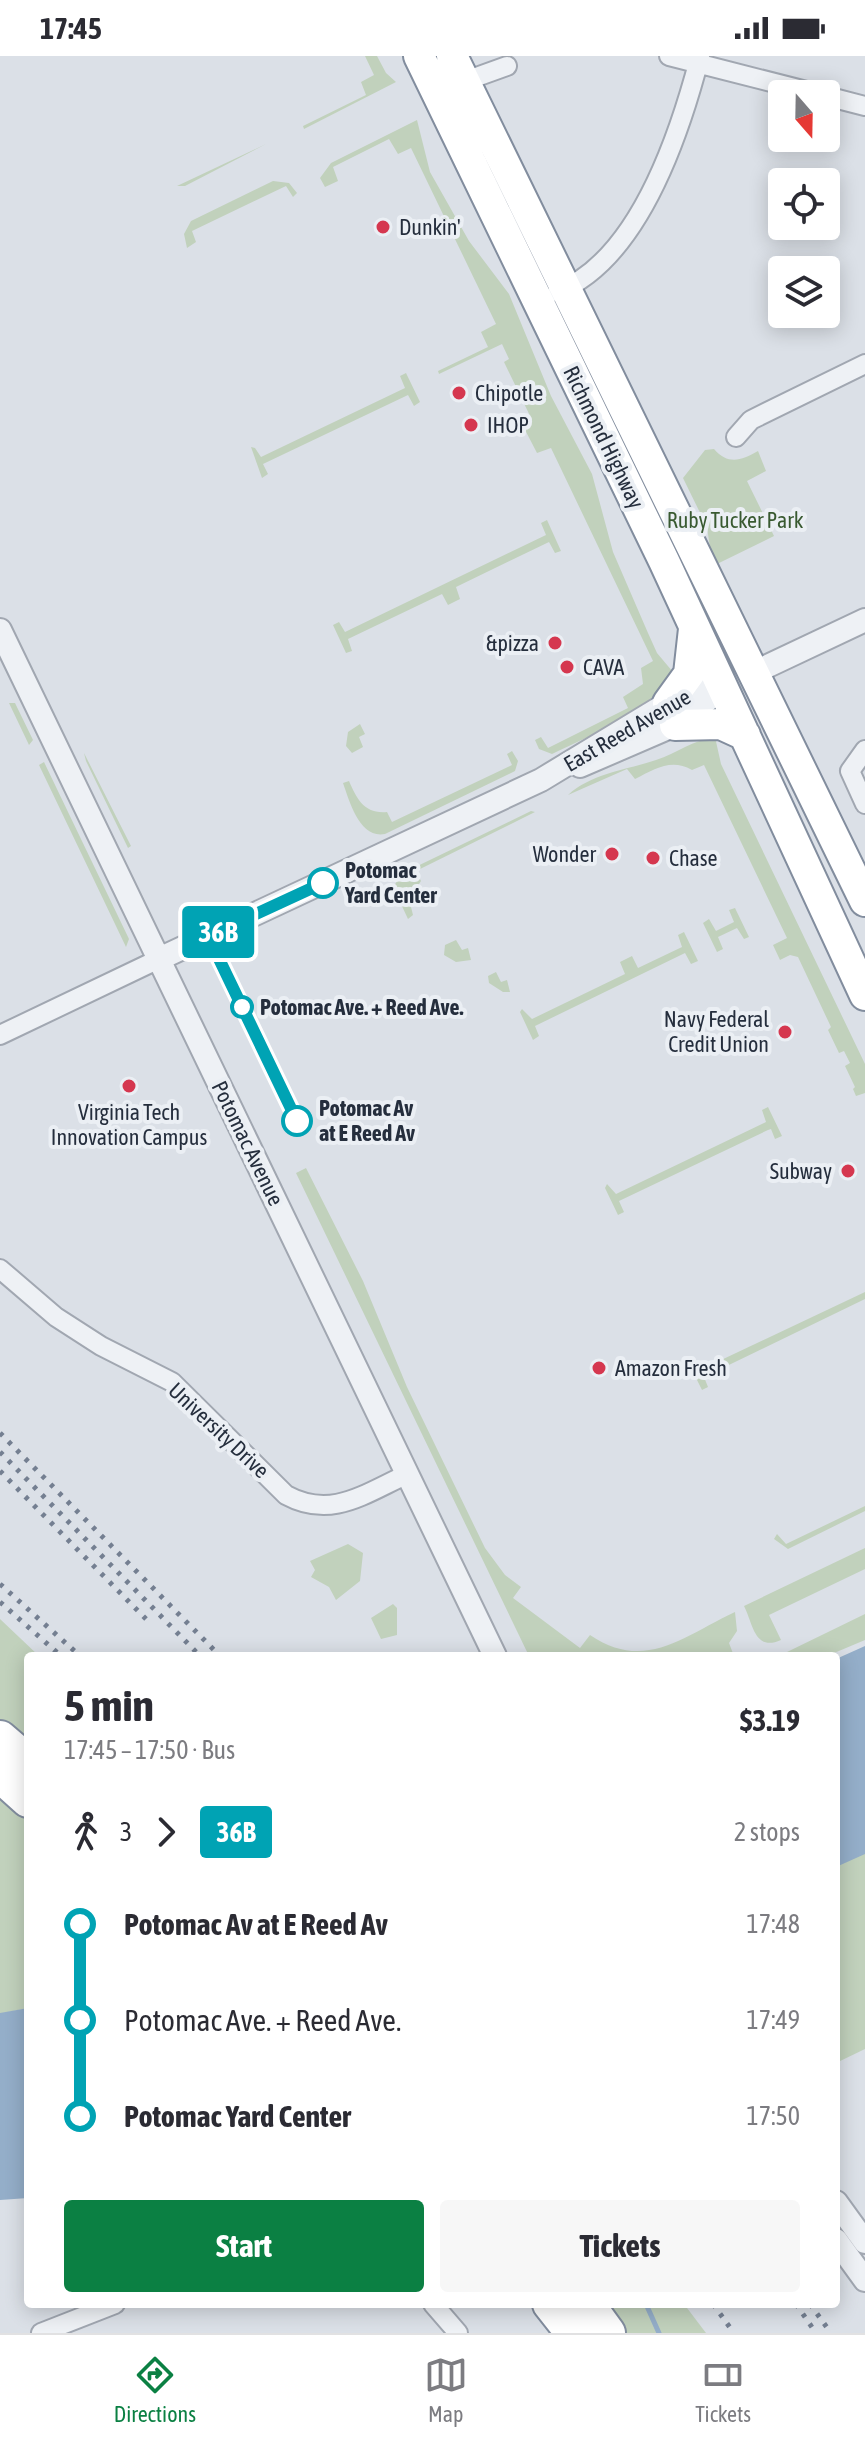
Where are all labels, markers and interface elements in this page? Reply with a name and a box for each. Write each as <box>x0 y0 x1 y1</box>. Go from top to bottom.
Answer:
text: 17:45 <box>40 11 102 45</box>
north arrow <box>768 80 840 152</box>
map controls <box>768 80 840 328</box>
button: locate <box>768 168 840 240</box>
place label: Dunkin' <box>399 214 461 240</box>
marker: Dunkin' <box>374 218 392 236</box>
button: layers <box>768 256 840 328</box>
street label: Richmond Highway <box>558 361 650 513</box>
place label: Chipotle <box>475 380 543 406</box>
marker: Chipotle <box>450 384 468 402</box>
place label: IHOP <box>487 412 529 438</box>
marker: IHOP <box>462 416 480 434</box>
park label: Ruby Tucker Park <box>667 507 804 533</box>
place label: &pizza <box>486 630 539 656</box>
marker: &pizza <box>546 634 564 652</box>
place label: CAVA <box>583 654 625 680</box>
marker: CAVA <box>558 658 576 676</box>
street label: East Reed Avenue <box>559 683 695 777</box>
place label: Wonder <box>533 841 596 867</box>
marker: Wonder <box>603 845 621 863</box>
place label: Chase <box>669 845 718 871</box>
marker: Chase <box>644 849 662 867</box>
place label: Potomac Yard Center <box>344 857 437 908</box>
marker: Potomac Yard Center <box>308 868 338 898</box>
line badge: 36B <box>172 906 264 958</box>
text: 36B <box>198 916 238 948</box>
place label: Potomac Ave. + Reed Ave. <box>260 994 463 1020</box>
marker: Potomac Ave. + Reed Ave. <box>231 996 253 1018</box>
place label: Navy Federal Credit Union <box>664 1006 769 1057</box>
marker: Navy Federal Credit Union <box>776 1023 794 1041</box>
street label: Potomac Avenue <box>207 1076 289 1210</box>
marker: Virginia Tech Innovation Campus <box>120 1077 138 1095</box>
place label: Potomac Av at E Reed Av <box>319 1095 415 1146</box>
place label: Virginia Tech Innovation Campus <box>51 1099 207 1150</box>
marker: Potomac Av at E Reed Av <box>282 1106 312 1136</box>
place label: Subway <box>770 1158 832 1184</box>
marker: Subway <box>839 1162 857 1180</box>
place label: Amazon Fresh <box>615 1355 727 1381</box>
marker: Amazon Fresh <box>590 1359 608 1377</box>
street label: University Drive <box>163 1377 275 1483</box>
text: 5 min <box>64 1680 154 1730</box>
text: $3.19 <box>740 1703 800 1737</box>
text: 17:45 – 17:50 · Bus <box>64 1735 235 1765</box>
icon: walk <box>64 1810 108 1854</box>
icon: forward <box>144 1810 188 1854</box>
text: 36B <box>216 1816 256 1848</box>
text: 3 <box>120 1817 132 1847</box>
text: 2 stops <box>734 1817 800 1847</box>
text: Potomac Av at E Reed Av <box>124 1907 388 1941</box>
text: 17:48 <box>746 1909 800 1939</box>
text: Potomac Ave. + Reed Ave. <box>124 2003 401 2037</box>
text: 17:49 <box>746 2005 800 2035</box>
text: Potomac Yard Center <box>124 2099 351 2133</box>
text: 17:50 <box>746 2101 800 2131</box>
button: Start <box>64 2200 424 2292</box>
button: Tickets <box>440 2200 800 2292</box>
tab: Directions <box>114 2353 196 2427</box>
tab: Map <box>424 2353 468 2427</box>
tab: Tickets <box>695 2353 751 2427</box>

